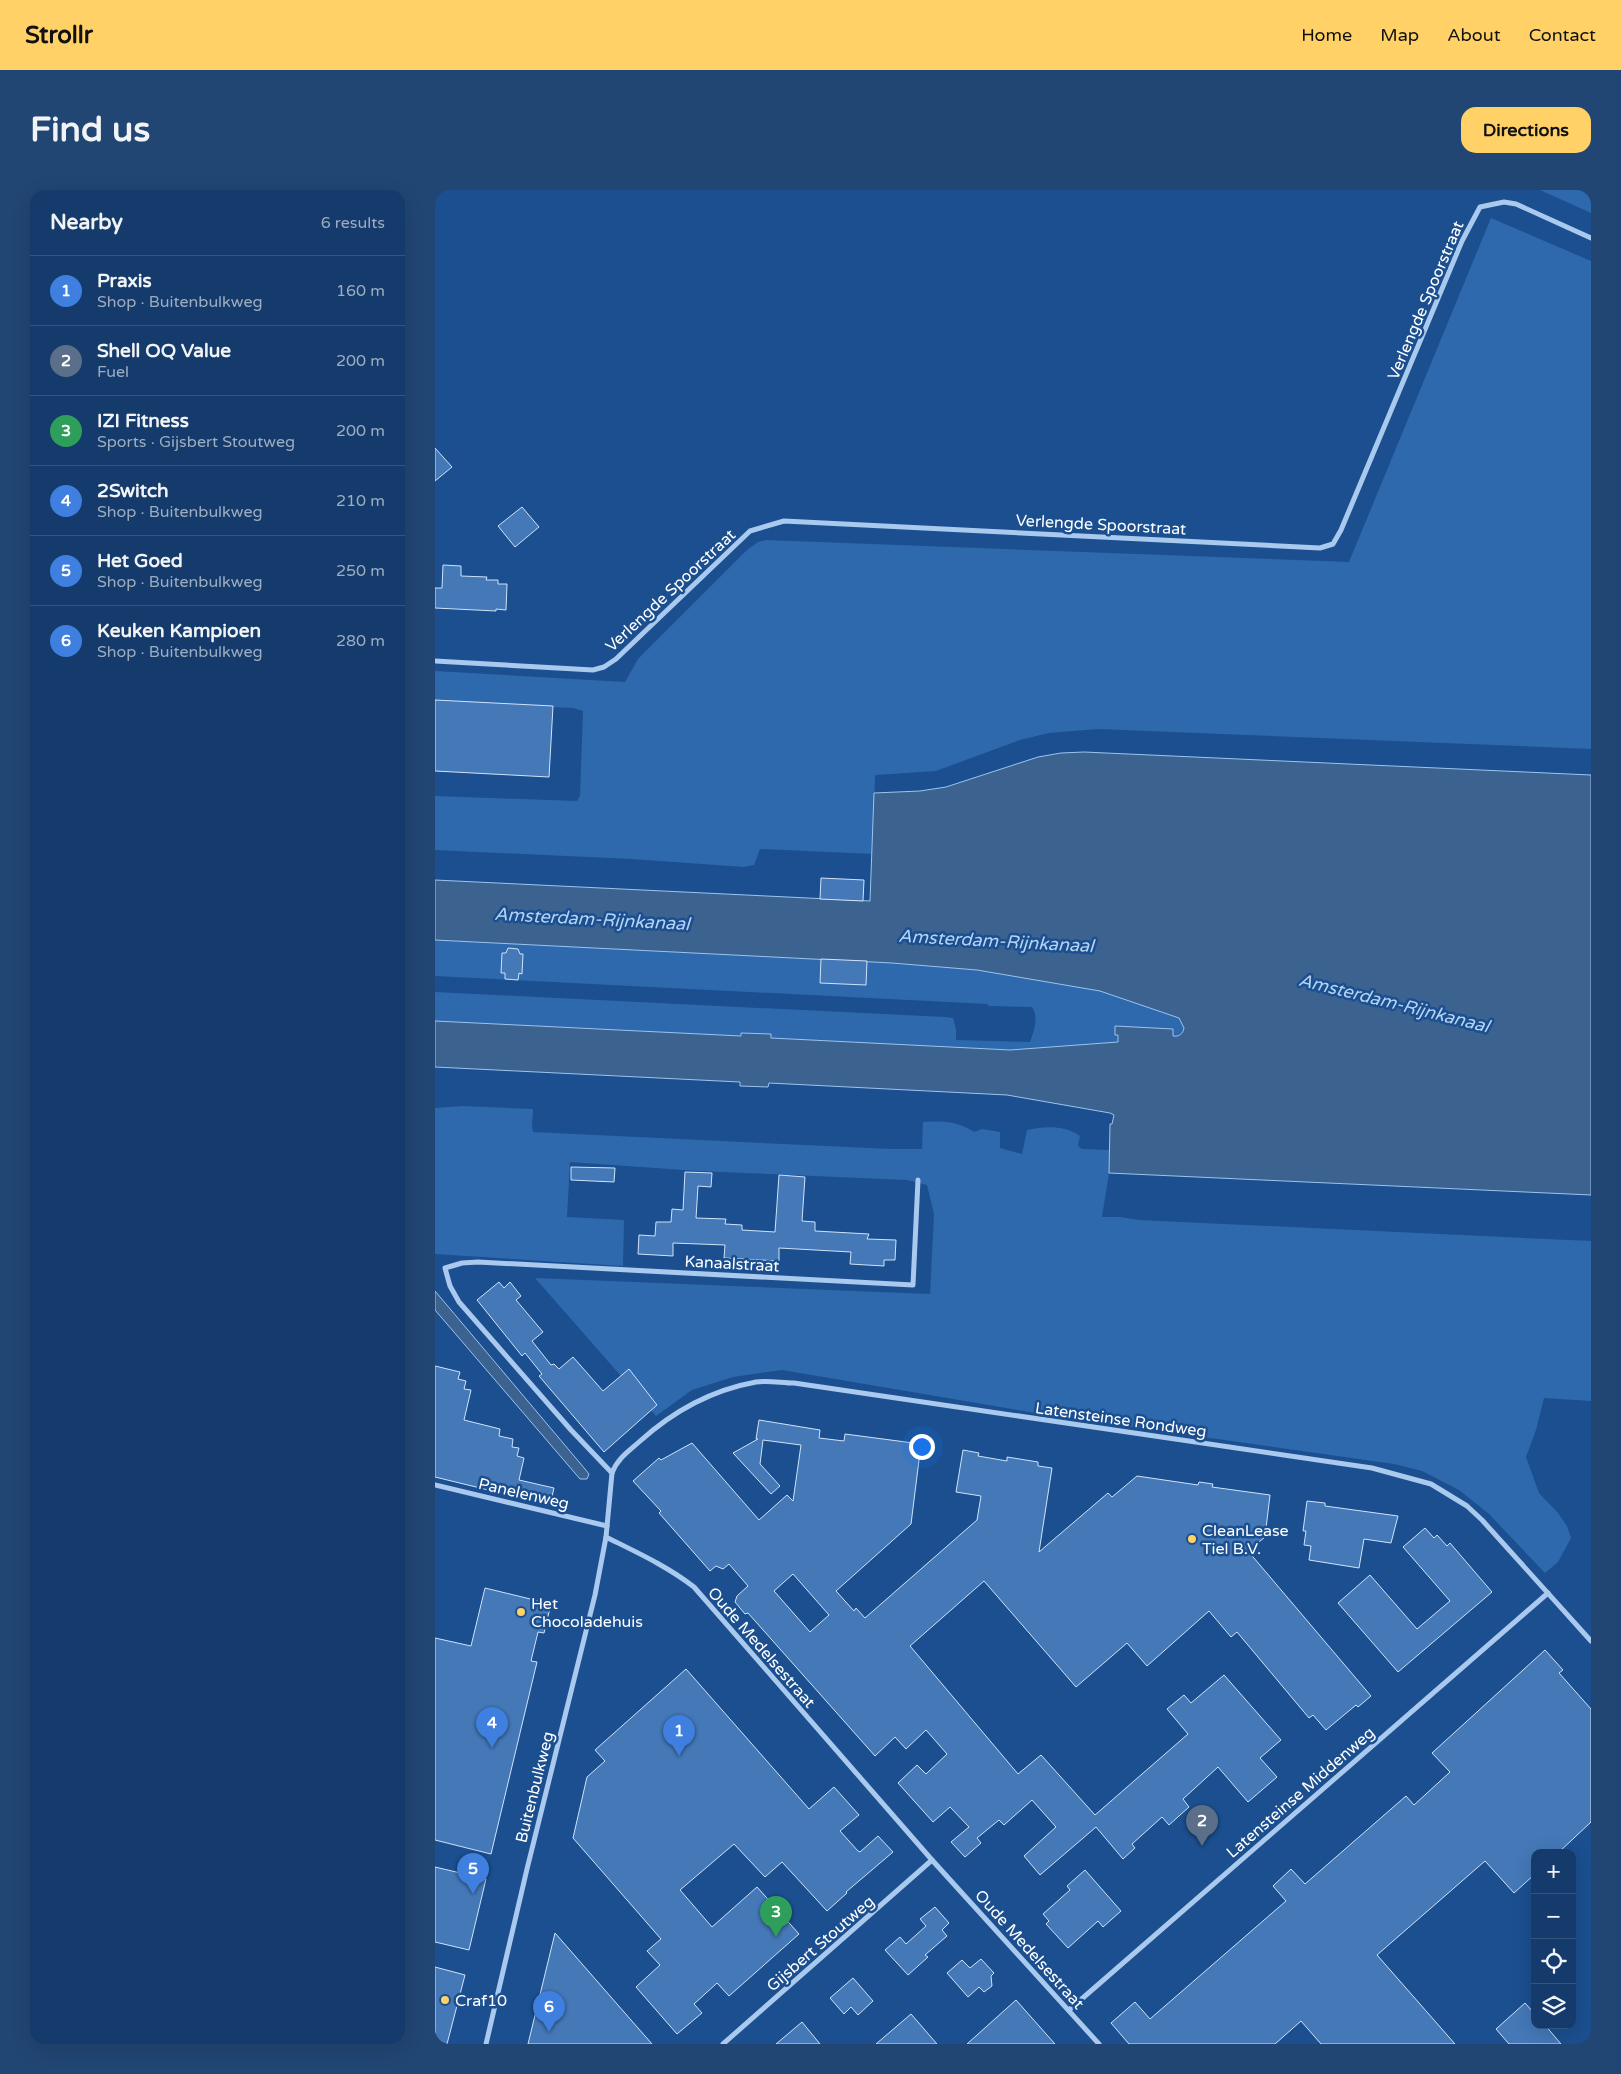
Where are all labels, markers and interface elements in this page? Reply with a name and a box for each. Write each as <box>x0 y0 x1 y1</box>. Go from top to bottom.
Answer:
text: Strollr <box>25 21 93 50</box>
text: Home <box>1301 24 1352 46</box>
text: Map <box>1380 24 1419 46</box>
text: About <box>1447 24 1501 46</box>
text: Contact <box>1529 24 1596 46</box>
button: Directions <box>1461 107 1591 153</box>
text: Find us <box>30 109 150 151</box>
text: Nearby <box>50 210 123 235</box>
text: 6 results <box>321 213 385 233</box>
street label: Verlengde Spoorstraat <box>1383 218 1468 383</box>
text: Praxis <box>97 270 152 292</box>
text: 1 <box>61 281 71 301</box>
text: 160 m <box>336 281 385 301</box>
text: Shop · Buitenbulkweg <box>97 292 263 312</box>
text: Shell OQ Value <box>97 340 231 362</box>
text: 2 <box>61 351 71 371</box>
text: 200 m <box>336 351 385 371</box>
text: Fuel <box>97 362 129 382</box>
text: IZI Fitness <box>97 410 189 432</box>
text: 3 <box>61 421 71 441</box>
text: 200 m <box>336 421 385 441</box>
text: Sports · Gijsbert Stoutweg <box>97 432 295 452</box>
text: 2Switch <box>97 480 169 502</box>
text: 4 <box>61 491 71 511</box>
text: 210 m <box>336 491 385 511</box>
text: Shop · Buitenbulkweg <box>97 502 263 522</box>
street label: Verlengde Spoorstraat <box>1015 511 1187 539</box>
street label: Verlengde Spoorstraat <box>601 525 740 656</box>
text: Het Goed <box>97 550 183 572</box>
text: 5 <box>61 561 71 581</box>
text: 250 m <box>336 561 385 581</box>
text: Shop · Buitenbulkweg <box>97 572 263 592</box>
text: Keuken Kampioen <box>97 620 261 642</box>
text: 6 <box>61 631 71 651</box>
text: 280 m <box>336 631 385 651</box>
text: Shop · Buitenbulkweg <box>97 642 263 662</box>
water label: Amsterdam-Rijnkanaal <box>494 903 693 935</box>
water label: Amsterdam-Rijnkanaal <box>898 925 1097 957</box>
water label: Amsterdam-Rijnkanaal <box>1296 969 1494 1038</box>
street label: Kanaalstraat <box>684 1252 780 1276</box>
street label: Latensteinse Rondweg <box>1034 1398 1208 1442</box>
your location <box>909 1434 935 1460</box>
street label: Panelenweg <box>476 1474 571 1514</box>
place label: CleanLease Tiel B.V. <box>1202 1521 1289 1559</box>
marker: CleanLease Tiel B.V. <box>1186 1533 1198 1545</box>
street label: Oude Medelsestraat <box>703 1583 819 1712</box>
place label: Het Chocoladehuis <box>531 1594 643 1632</box>
marker: Het Chocoladehuis <box>515 1606 527 1618</box>
pin: 4 <box>476 1707 508 1748</box>
pin: 1 <box>663 1715 695 1756</box>
street label: Latensteinse Middenweg <box>1222 1723 1379 1863</box>
street label: Buitenbulkweg <box>512 1730 558 1845</box>
pin: 2 <box>1186 1805 1218 1846</box>
map controls <box>1531 1849 1576 2029</box>
button: + <box>1531 1849 1576 1894</box>
pin: 5 <box>457 1853 489 1894</box>
street label: Oude Medelsestraat <box>970 1886 1088 2014</box>
street label: Gijsbert Stoutweg <box>763 1892 879 1996</box>
button: − <box>1531 1894 1576 1939</box>
pin: 3 <box>760 1896 792 1937</box>
button: locate <box>1531 1939 1576 1984</box>
button: layers <box>1531 1984 1576 2029</box>
place label: Craf10 <box>455 1991 507 2011</box>
pin: 6 <box>533 1991 565 2032</box>
marker: Craf10 <box>439 1994 451 2006</box>

